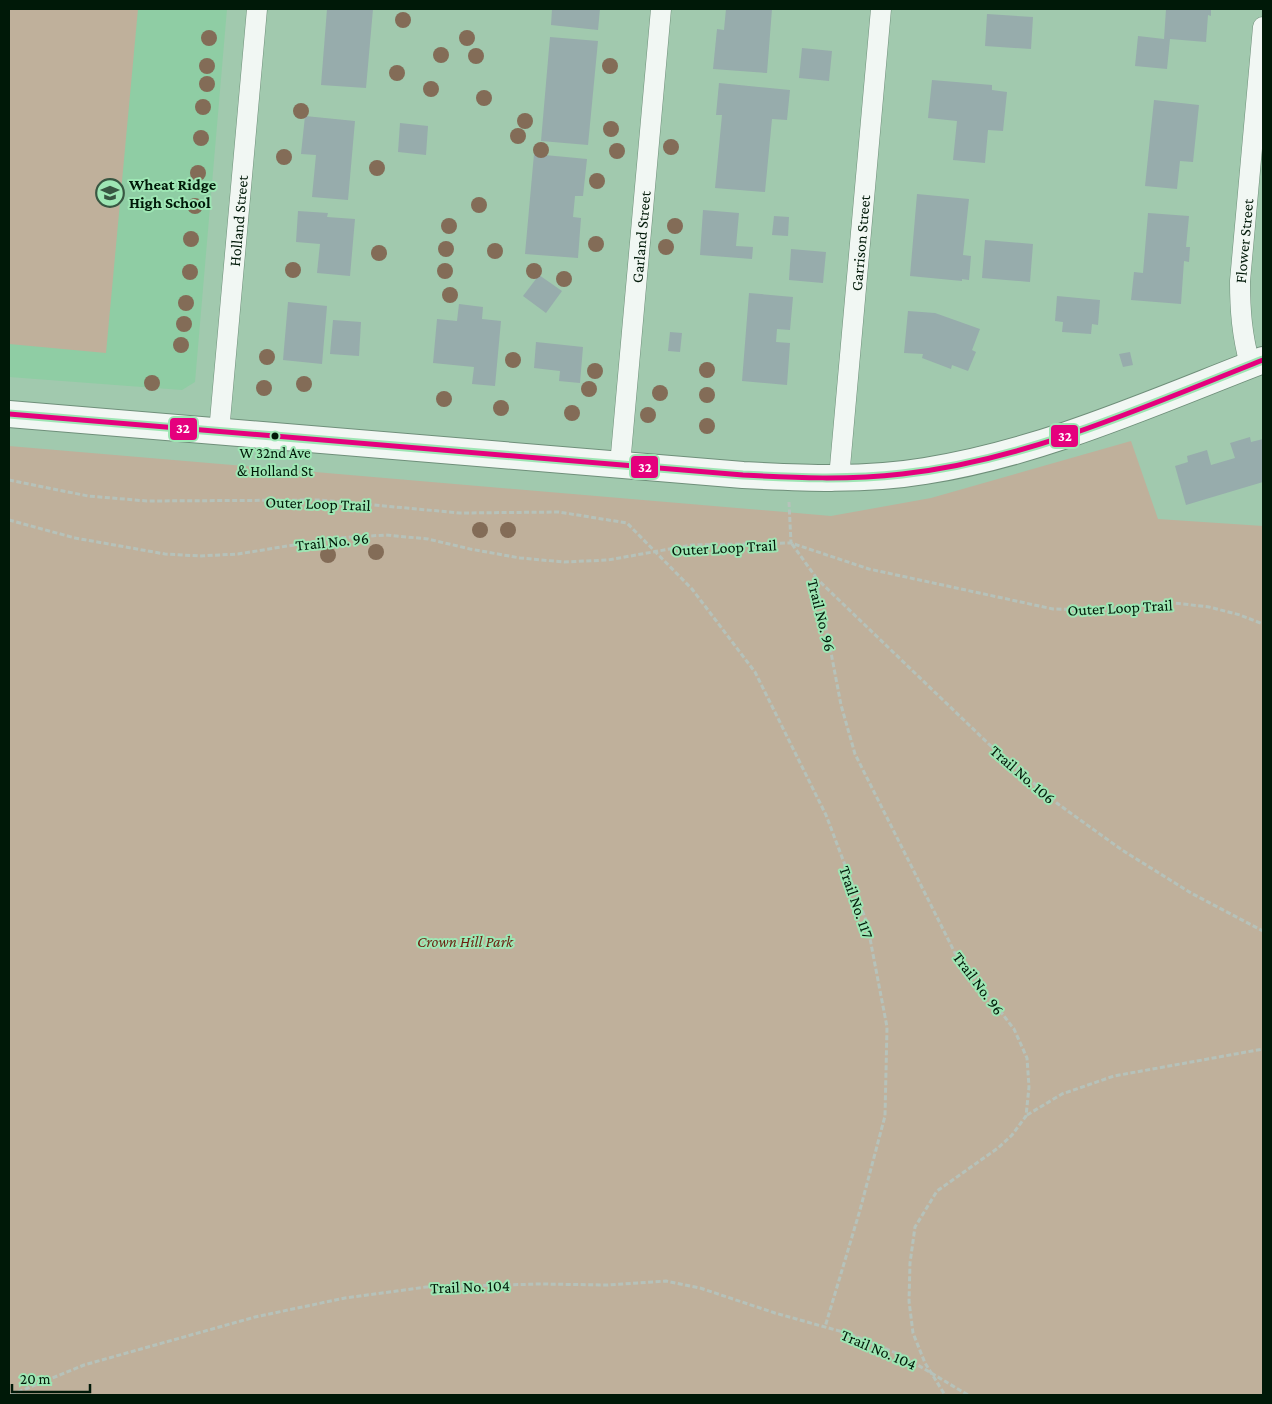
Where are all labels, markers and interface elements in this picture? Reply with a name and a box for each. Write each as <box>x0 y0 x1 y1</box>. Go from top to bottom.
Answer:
street label: Holland Street <box>226 174 251 267</box>
place label: Wheat Ridge High School <box>128 176 217 211</box>
school or university icon: Wheat Ridge High School <box>95 178 125 208</box>
street label: Garland Street <box>628 190 654 284</box>
street label: Garrison Street <box>848 194 873 292</box>
street label: Flower Street <box>1232 197 1256 284</box>
line badge: 32 <box>169 417 198 441</box>
text: 32 <box>176 420 190 436</box>
line badge: 32 <box>1050 424 1079 448</box>
text: 32 <box>1058 428 1072 444</box>
marker: W 32nd Ave & Holland St <box>270 431 280 441</box>
place label: W 32nd Ave & Holland St <box>237 445 314 479</box>
line badge: 32 <box>630 455 659 479</box>
text: 32 <box>638 459 652 475</box>
street label: Outer Loop Trail <box>265 493 371 515</box>
street label: Trail No. 96 <box>294 529 370 554</box>
street label: Outer Loop Trail <box>671 536 777 560</box>
street label: Trail No. 96 <box>804 577 839 653</box>
street label: Outer Loop Trail <box>1067 596 1173 620</box>
street label: Trail No. 106 <box>987 742 1058 807</box>
street label: Trail No. 117 <box>836 864 877 941</box>
park label: Crown Hill Park <box>417 933 514 950</box>
street label: Trail No. 96 <box>950 949 1008 1018</box>
street label: Trail No. 104 <box>430 1277 510 1296</box>
street label: Trail No. 104 <box>839 1326 919 1373</box>
scale bar <box>12 1362 90 1394</box>
text: 20 m <box>20 1371 51 1387</box>

